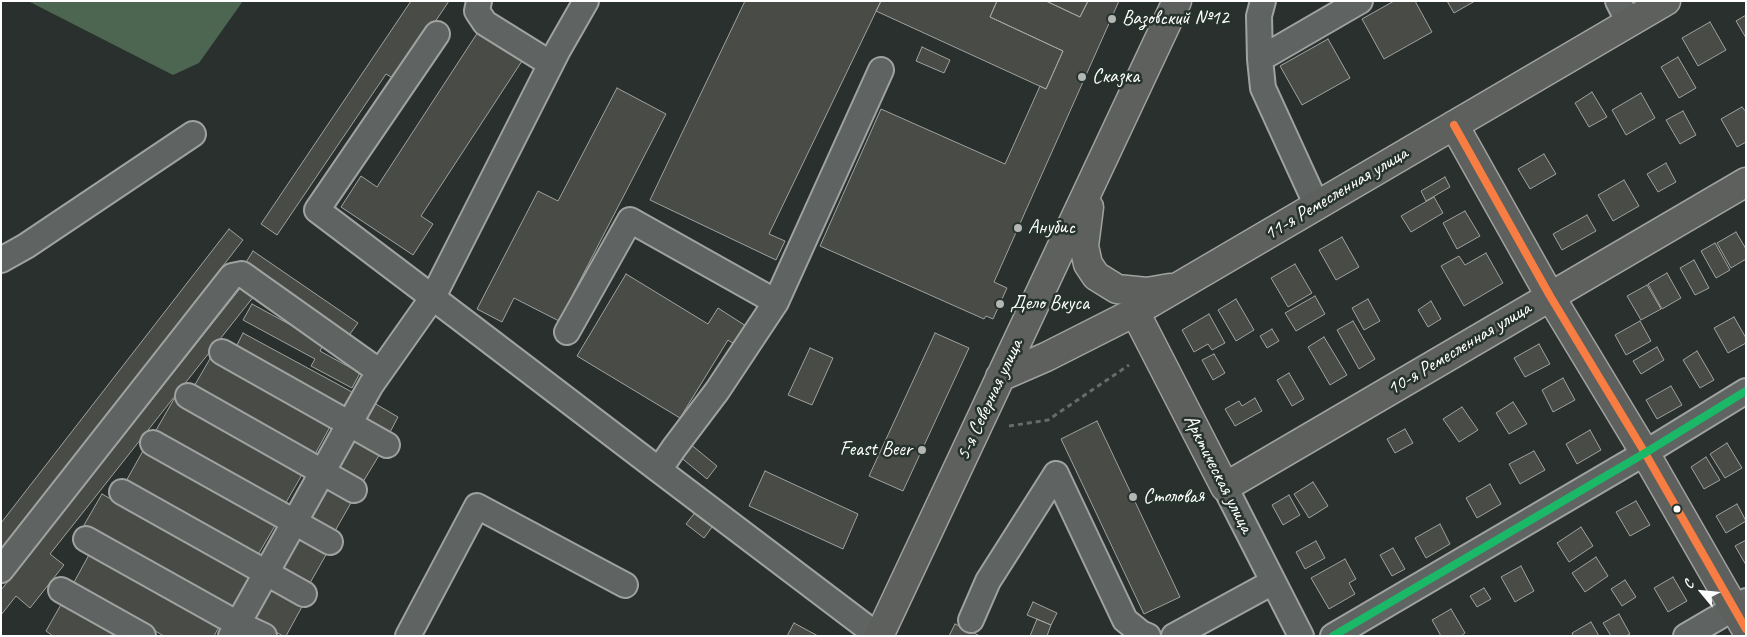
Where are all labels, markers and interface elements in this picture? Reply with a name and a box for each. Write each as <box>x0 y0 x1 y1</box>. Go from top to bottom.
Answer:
place label: Вазовский №12 <box>1122 7 1229 31</box>
marker: Вазовский №12 <box>1106 13 1118 25</box>
place label: Сказка <box>1092 65 1139 89</box>
marker: Сказка <box>1076 71 1088 83</box>
street label: 11-я Ремесленная улица <box>1260 142 1412 246</box>
place label: Анубис <box>1028 216 1075 240</box>
marker: Анубис <box>1012 222 1024 234</box>
place label: Дело Вкуса <box>1010 292 1089 316</box>
street label: 10-я Ремесленная улица <box>1383 297 1535 401</box>
marker: Дело Вкуса <box>994 298 1006 310</box>
street label: 5-я Северная улица <box>951 336 1029 464</box>
street label: Арктическая улица <box>1178 411 1258 537</box>
place label: Feast Beer <box>840 438 912 462</box>
marker: Feast Beer <box>916 444 928 456</box>
place label: Столовая <box>1143 485 1204 509</box>
marker: Столовая <box>1127 491 1139 503</box>
unlabelled marker <box>1672 504 1682 514</box>
north arrow <box>1677 567 1727 617</box>
text: С <box>1679 578 1697 592</box>

